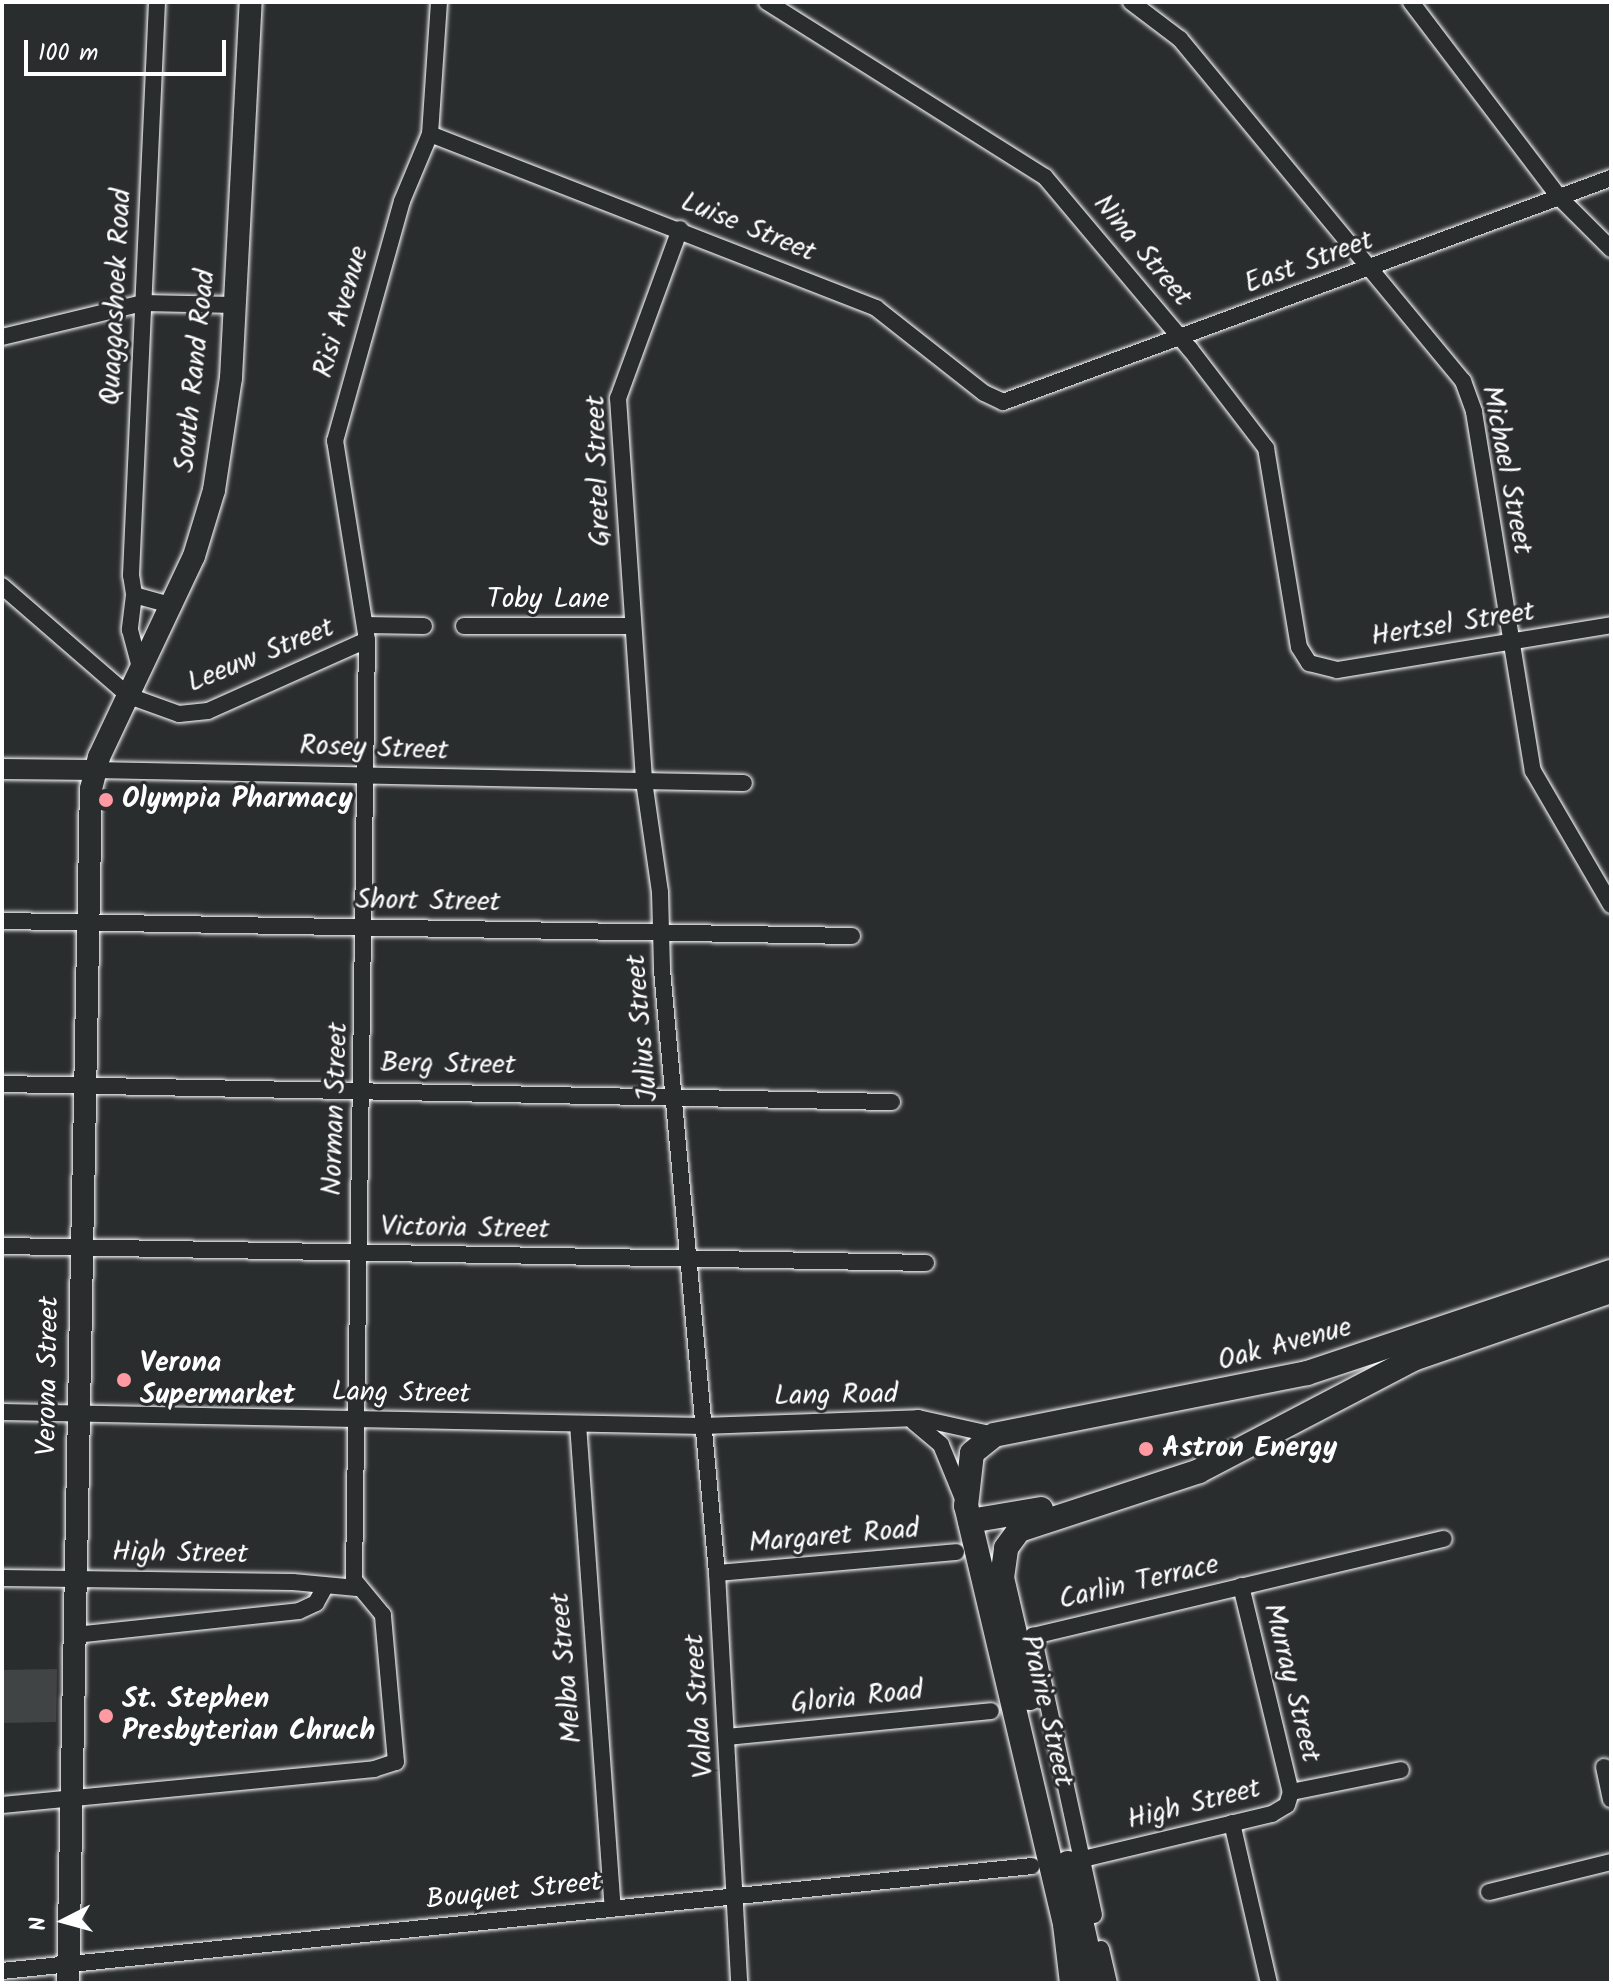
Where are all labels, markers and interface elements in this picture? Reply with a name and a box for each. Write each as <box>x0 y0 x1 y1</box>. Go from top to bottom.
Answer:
scale bar <box>28 24 230 74</box>
text: 100 m <box>38 34 98 73</box>
street label: Luise Street <box>676 186 820 270</box>
street label: Quaggashoek Road <box>95 188 139 406</box>
street label: Nina Street <box>1085 188 1199 314</box>
street label: East Street <box>1240 224 1378 302</box>
street label: Risi Avenue <box>307 242 377 382</box>
street label: South Rand Road <box>169 268 223 474</box>
street label: Michael Street <box>1473 383 1539 557</box>
street label: Gretel Street <box>580 395 618 547</box>
street label: Toby Lane <box>487 583 609 617</box>
street label: Hertsel Street <box>1369 595 1537 655</box>
street label: Leeuw Street <box>183 611 339 701</box>
street label: Rosey Street <box>299 730 449 768</box>
place label: Olympia Pharmacy <box>122 783 353 817</box>
marker: Olympia Pharmacy <box>97 791 115 809</box>
street label: Short Street <box>355 884 501 920</box>
street label: Julius Street <box>620 953 666 1103</box>
street label: Norman Street <box>316 1022 356 1196</box>
street label: Berg Street <box>380 1047 516 1083</box>
street label: Victoria Street <box>380 1211 550 1247</box>
street label: Verona Street <box>31 1296 67 1456</box>
street label: Oak Avenue <box>1214 1311 1356 1379</box>
place label: Verona Supermarket <box>140 1347 295 1413</box>
marker: Verona Supermarket <box>115 1371 133 1389</box>
street label: Lang Street <box>331 1376 471 1412</box>
street label: Lang Road <box>774 1378 898 1414</box>
place label: Astron Energy <box>1162 1432 1337 1466</box>
marker: Astron Energy <box>1137 1440 1155 1458</box>
street label: Margaret Road <box>747 1513 921 1561</box>
street label: High Street <box>112 1536 248 1572</box>
street label: Carlin Terrace <box>1056 1548 1222 1618</box>
street label: Melba Street <box>544 1591 590 1745</box>
street label: Murray Street <box>1255 1600 1327 1766</box>
street label: Prairie Street <box>1012 1632 1080 1790</box>
street label: Valda Street <box>678 1633 722 1779</box>
street label: Gloria Road <box>789 1674 925 1722</box>
place label: St. Stephen Presbyterian Chruch <box>122 1683 375 1749</box>
marker: St. Stephen Presbyterian Chruch <box>97 1707 115 1725</box>
street label: High Street <box>1124 1772 1264 1838</box>
street label: Bouquet Street <box>425 1866 603 1918</box>
north arrow <box>24 1881 104 1961</box>
text: N <box>22 1915 58 1932</box>

